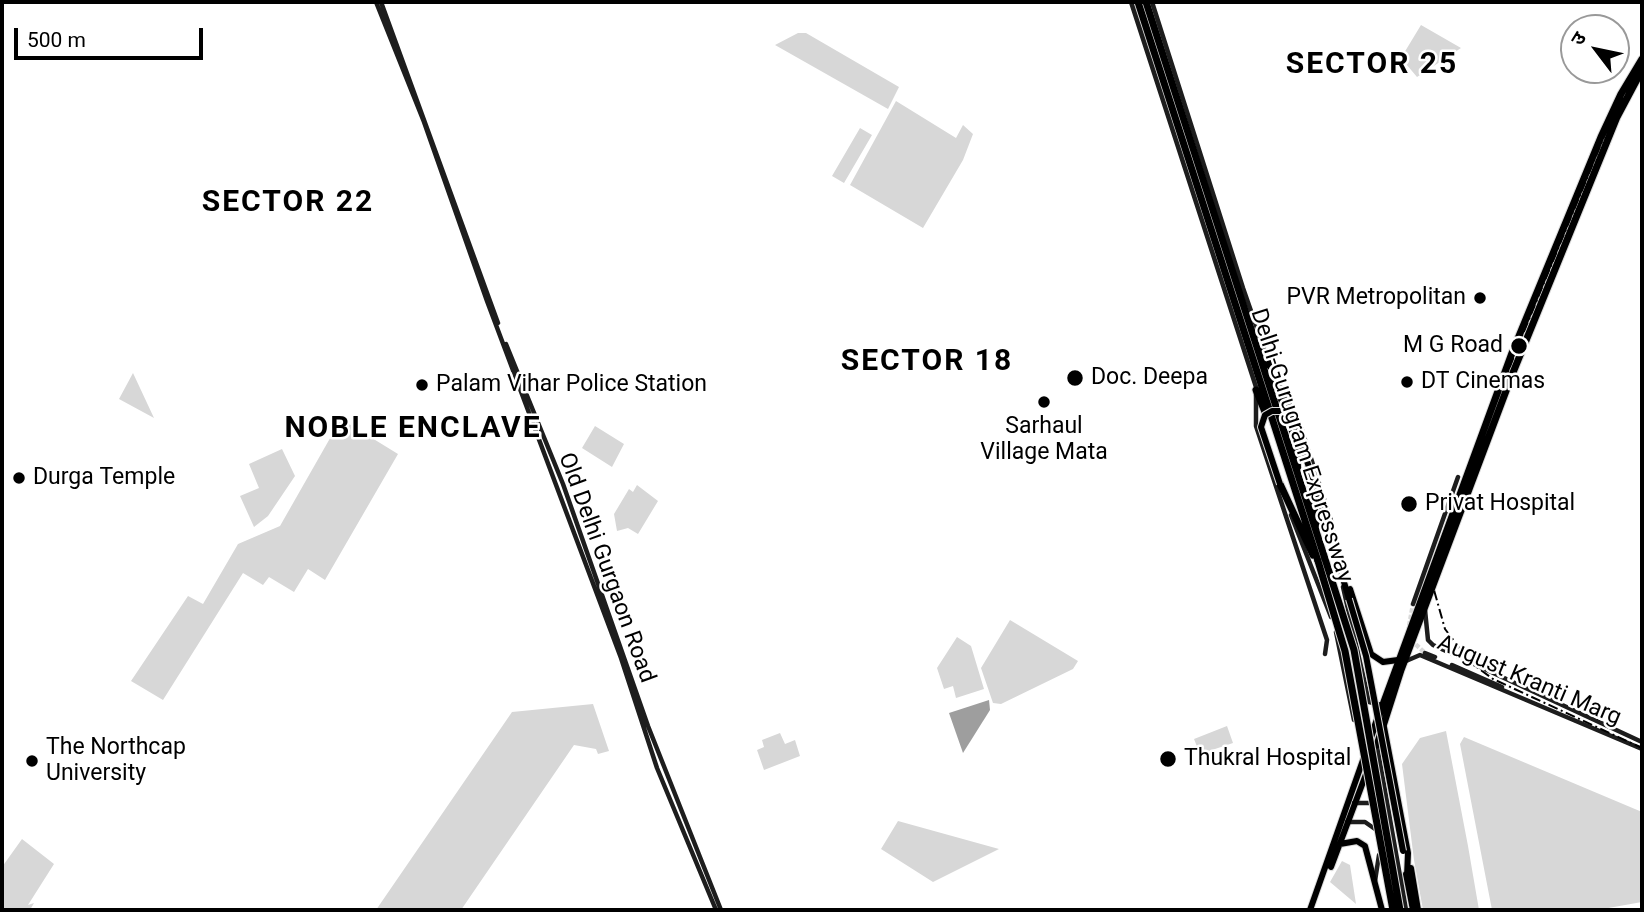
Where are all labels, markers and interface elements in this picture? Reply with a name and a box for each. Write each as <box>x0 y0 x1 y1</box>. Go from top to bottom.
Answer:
scale bar <box>18 14 206 58</box>
north arrow <box>1560 14 1630 84</box>
text: 500 m <box>27 28 86 52</box>
text: उ <box>1566 28 1591 49</box>
district label: SECTOR 25 <box>1287 47 1457 83</box>
district label: SECTOR 22 <box>203 185 373 221</box>
place label: PVR Metropolitan <box>1287 284 1466 312</box>
marker: PVR Metropolitan <box>1472 290 1488 306</box>
street label: Delhi-Gurugram Expressway <box>1244 306 1358 586</box>
place label: M G Road <box>1403 332 1503 360</box>
marker: M G Road <box>1509 336 1529 356</box>
district label: SECTOR 18 <box>842 344 1012 380</box>
place label: Doc. Deepa <box>1091 364 1208 392</box>
marker: Doc. Deepa <box>1065 368 1085 388</box>
place label: DT Cinemas <box>1421 368 1545 396</box>
place label: Palam Vihar Police Station <box>436 371 707 399</box>
marker: DT Cinemas <box>1399 374 1415 390</box>
marker: Palam Vihar Police Station <box>414 377 430 393</box>
marker: Sarhaul Village Mata <box>1036 394 1052 410</box>
district label: NOBLE ENCLAVE <box>286 411 540 447</box>
place label: Sarhaul Village Mata <box>980 413 1108 467</box>
street label: Old Delhi Gurgaon Road <box>552 449 660 687</box>
place label: Durga Temple <box>33 464 175 492</box>
marker: Durga Temple <box>11 470 27 486</box>
place label: Privat Hospital <box>1425 490 1575 518</box>
marker: Privat Hospital <box>1399 494 1419 514</box>
street label: August Kranti Marg <box>1433 630 1625 732</box>
place label: The Northcap University <box>46 734 186 788</box>
place label: Thukral Hospital <box>1184 745 1351 773</box>
marker: Thukral Hospital <box>1158 749 1178 769</box>
marker: The Northcap University <box>24 753 40 769</box>

